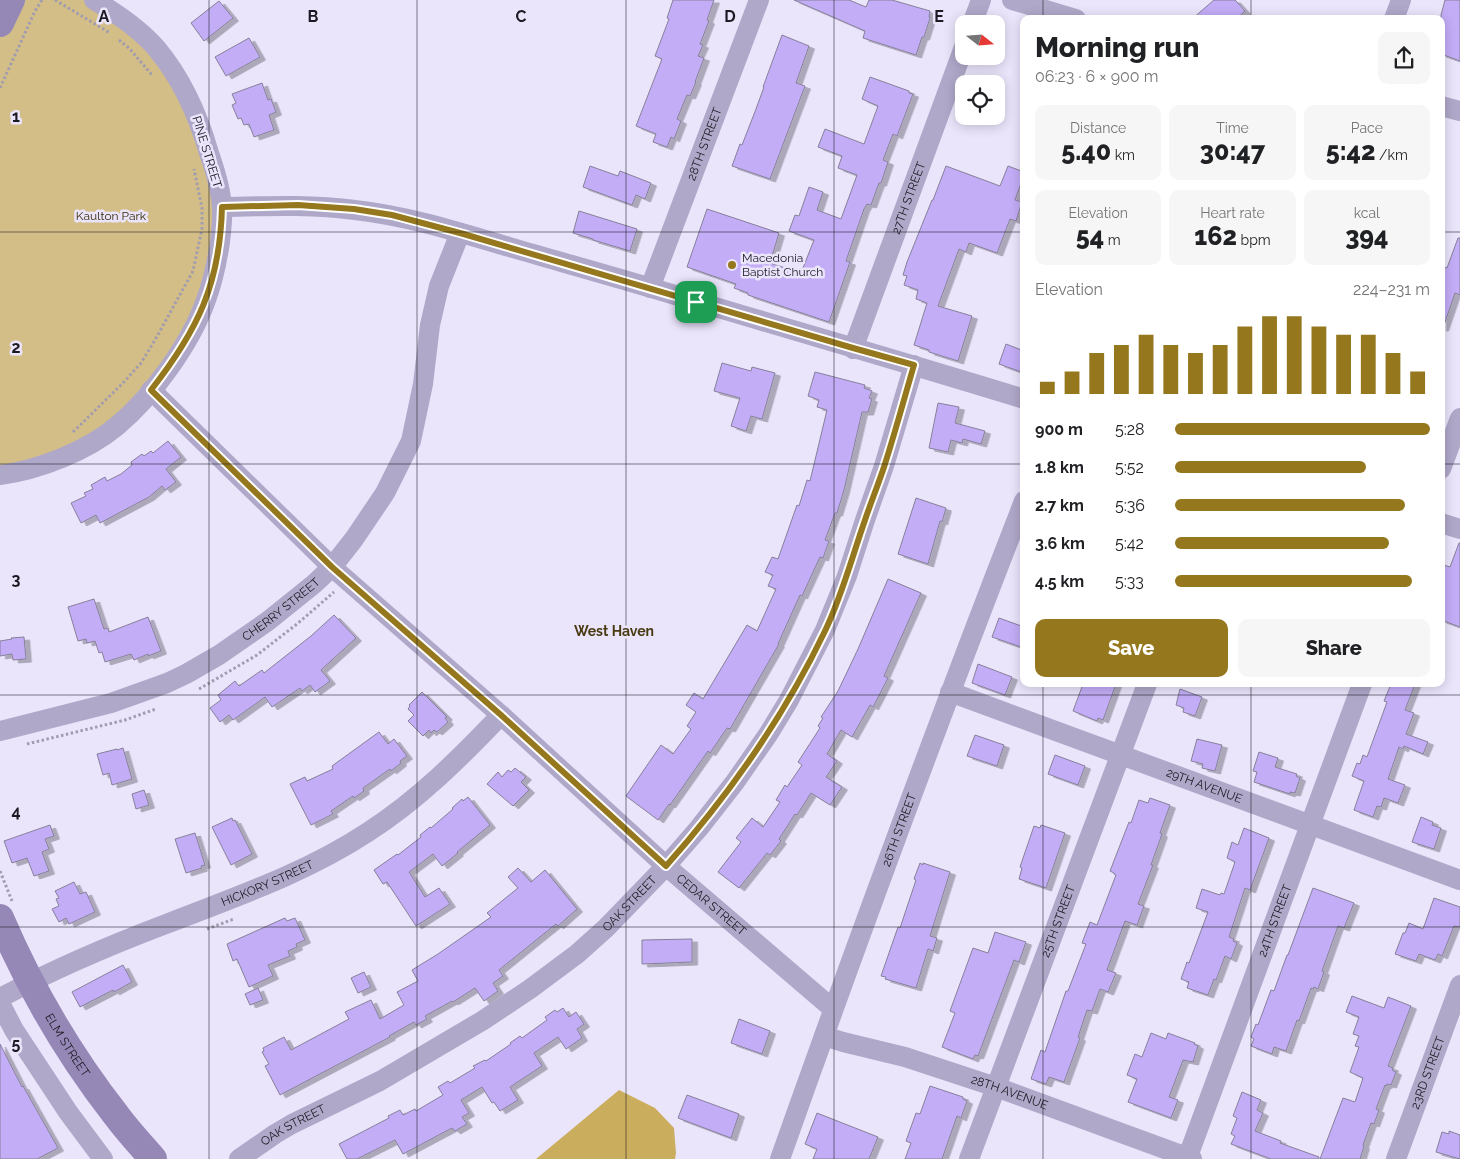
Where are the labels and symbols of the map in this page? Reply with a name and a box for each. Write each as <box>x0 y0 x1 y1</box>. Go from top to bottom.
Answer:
text: A <box>99 7 110 26</box>
text: B <box>308 7 319 26</box>
text: C <box>516 7 527 26</box>
text: D <box>724 7 736 26</box>
text: E <box>934 7 944 26</box>
north arrow <box>955 15 1005 65</box>
street label: 28TH STREET <box>684 105 725 182</box>
text: 1 <box>12 107 20 126</box>
street label: PINE STREET <box>189 114 225 190</box>
street label: 27TH STREET <box>889 159 928 236</box>
park label: Kaulton Park <box>76 209 147 223</box>
place label: Macedonia Baptist Church <box>742 251 823 279</box>
marker: Macedonia Baptist Church <box>726 259 738 271</box>
pin <box>675 281 717 323</box>
text: 2 <box>11 338 21 357</box>
text: 3 <box>12 570 21 589</box>
street label: CHERRY STREET <box>239 575 323 644</box>
district label: West Haven <box>574 623 654 639</box>
street label: 29TH AVENUE <box>1164 765 1244 806</box>
street label: 26TH STREET <box>879 791 919 869</box>
text: 4 <box>11 802 21 821</box>
street label: HICKORY STREET <box>219 857 316 909</box>
street label: CEDAR STREET <box>674 871 749 939</box>
street label: OAK STREET <box>600 872 660 934</box>
street label: 25TH STREET <box>1038 882 1078 959</box>
street label: 24TH STREET <box>1255 882 1295 959</box>
street label: ELM STREET <box>42 1011 93 1080</box>
text: 5 <box>12 1034 21 1053</box>
street label: 23RD STREET <box>1408 1034 1448 1111</box>
street label: 28TH AVENUE <box>969 1072 1050 1112</box>
street label: OAK STREET <box>258 1101 328 1149</box>

